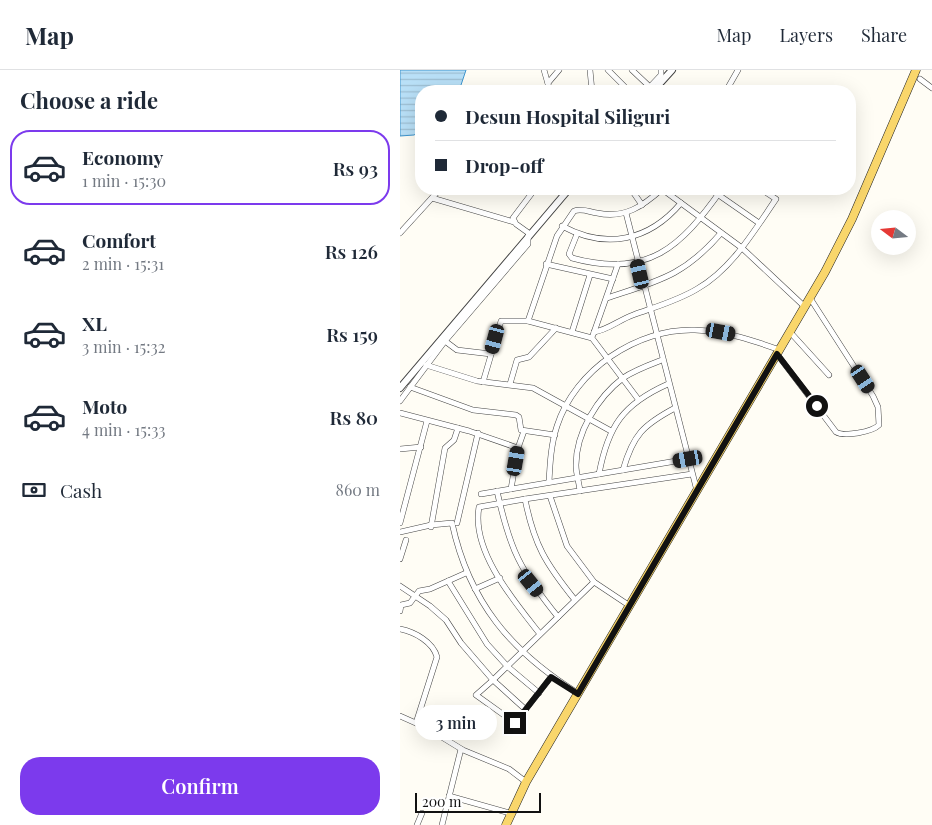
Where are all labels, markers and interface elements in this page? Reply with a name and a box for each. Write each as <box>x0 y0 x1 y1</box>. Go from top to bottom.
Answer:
text: Map <box>25 19 74 51</box>
text: Map <box>716 23 751 47</box>
text: Layers <box>779 23 833 47</box>
text: Share <box>861 23 907 47</box>
text: Choose a ride <box>20 85 158 115</box>
text: Desun Hospital Siliguri <box>465 103 670 129</box>
text: Economy <box>82 144 163 170</box>
icon: car <box>22 145 67 190</box>
text: Drop-off <box>465 152 543 178</box>
text: Rs 93 <box>333 155 378 181</box>
text: 1 min · 15:30 <box>82 170 166 191</box>
north arrow <box>871 210 916 255</box>
map controls <box>871 210 916 255</box>
text: Comfort <box>82 227 156 253</box>
icon: car <box>22 228 67 273</box>
text: Rs 126 <box>325 238 378 264</box>
text: 2 min · 15:31 <box>82 253 164 274</box>
car <box>629 258 650 290</box>
text: XL <box>82 310 107 336</box>
icon: car <box>22 311 67 356</box>
text: Rs 159 <box>326 321 378 347</box>
car <box>704 322 737 342</box>
car <box>483 323 506 355</box>
text: 3 min · 15:32 <box>82 336 165 357</box>
car <box>848 362 877 396</box>
text: Moto <box>82 393 127 419</box>
icon: car <box>22 394 67 439</box>
route start <box>806 395 828 417</box>
text: Rs 80 <box>330 404 378 430</box>
text: 4 min · 15:33 <box>82 419 166 440</box>
car <box>506 445 525 477</box>
car <box>671 449 704 469</box>
icon: cash <box>20 476 48 504</box>
text: Cash <box>60 477 102 503</box>
text: 860 m <box>336 479 380 500</box>
car <box>515 567 546 599</box>
callout: 3 min <box>415 706 498 740</box>
text: 3 min <box>436 712 476 733</box>
route end <box>504 712 526 734</box>
button: Confirm <box>20 757 380 815</box>
scale bar <box>415 790 541 813</box>
text: 200 m <box>422 792 461 811</box>

